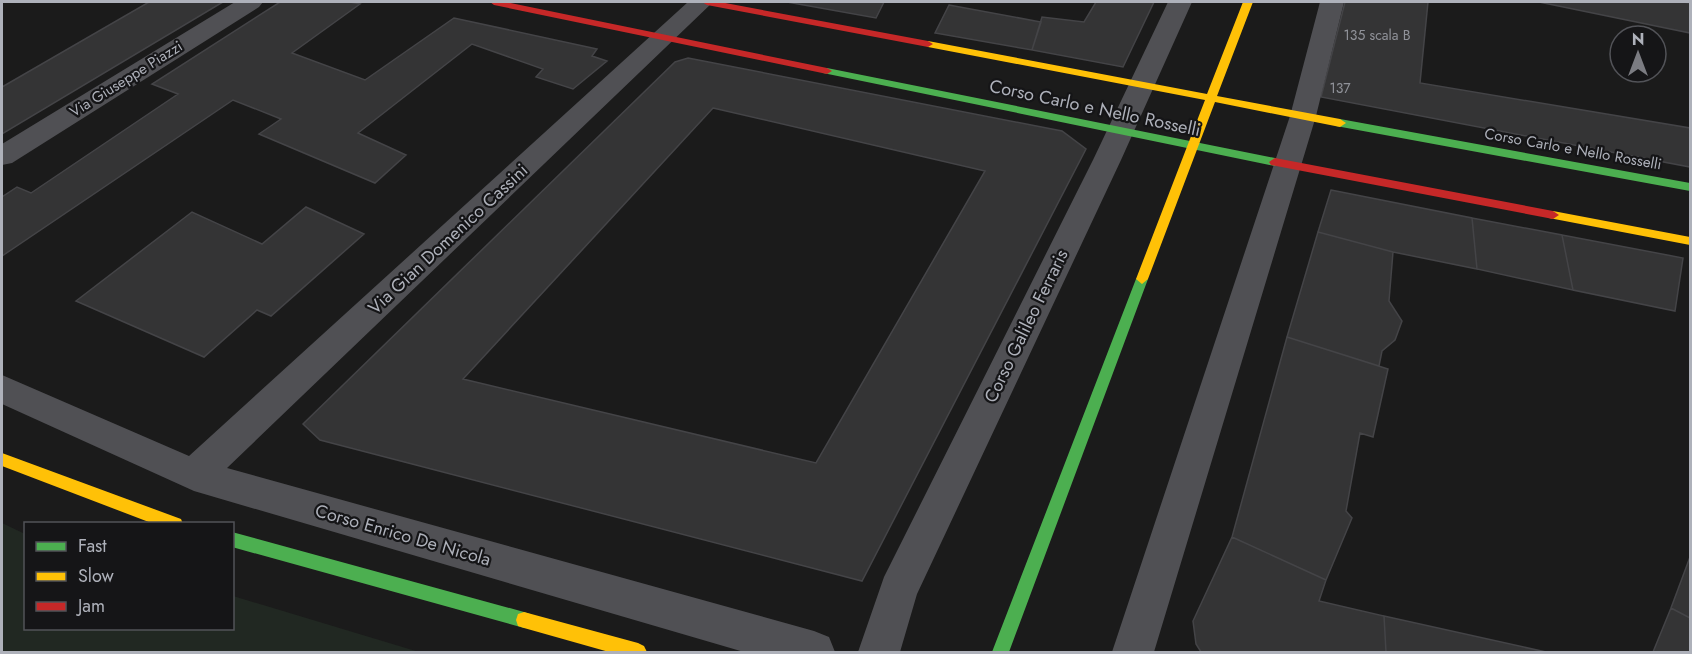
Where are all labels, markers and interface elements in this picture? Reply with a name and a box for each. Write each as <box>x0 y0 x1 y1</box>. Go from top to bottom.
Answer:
north arrow <box>1608 24 1668 84</box>
house number: 135 scala B <box>1343 25 1411 45</box>
text: N <box>1632 28 1644 51</box>
street label: Via Giuseppe Piazzi <box>65 35 187 123</box>
street label: Corso Carlo e Nello Rosselli <box>987 73 1203 143</box>
house number: 137 <box>1329 78 1351 98</box>
street label: Corso Carlo e Nello Rosselli <box>1483 123 1663 175</box>
street label: Via Gian Domenico Cassini <box>362 158 534 320</box>
street label: Corso Galileo Ferraris <box>978 245 1074 407</box>
street label: Corso Enrico De Nicola <box>312 497 494 573</box>
legend <box>24 522 234 630</box>
text: Fast <box>78 533 107 559</box>
text: Slow <box>78 563 115 589</box>
text: Jam <box>76 593 105 619</box>

